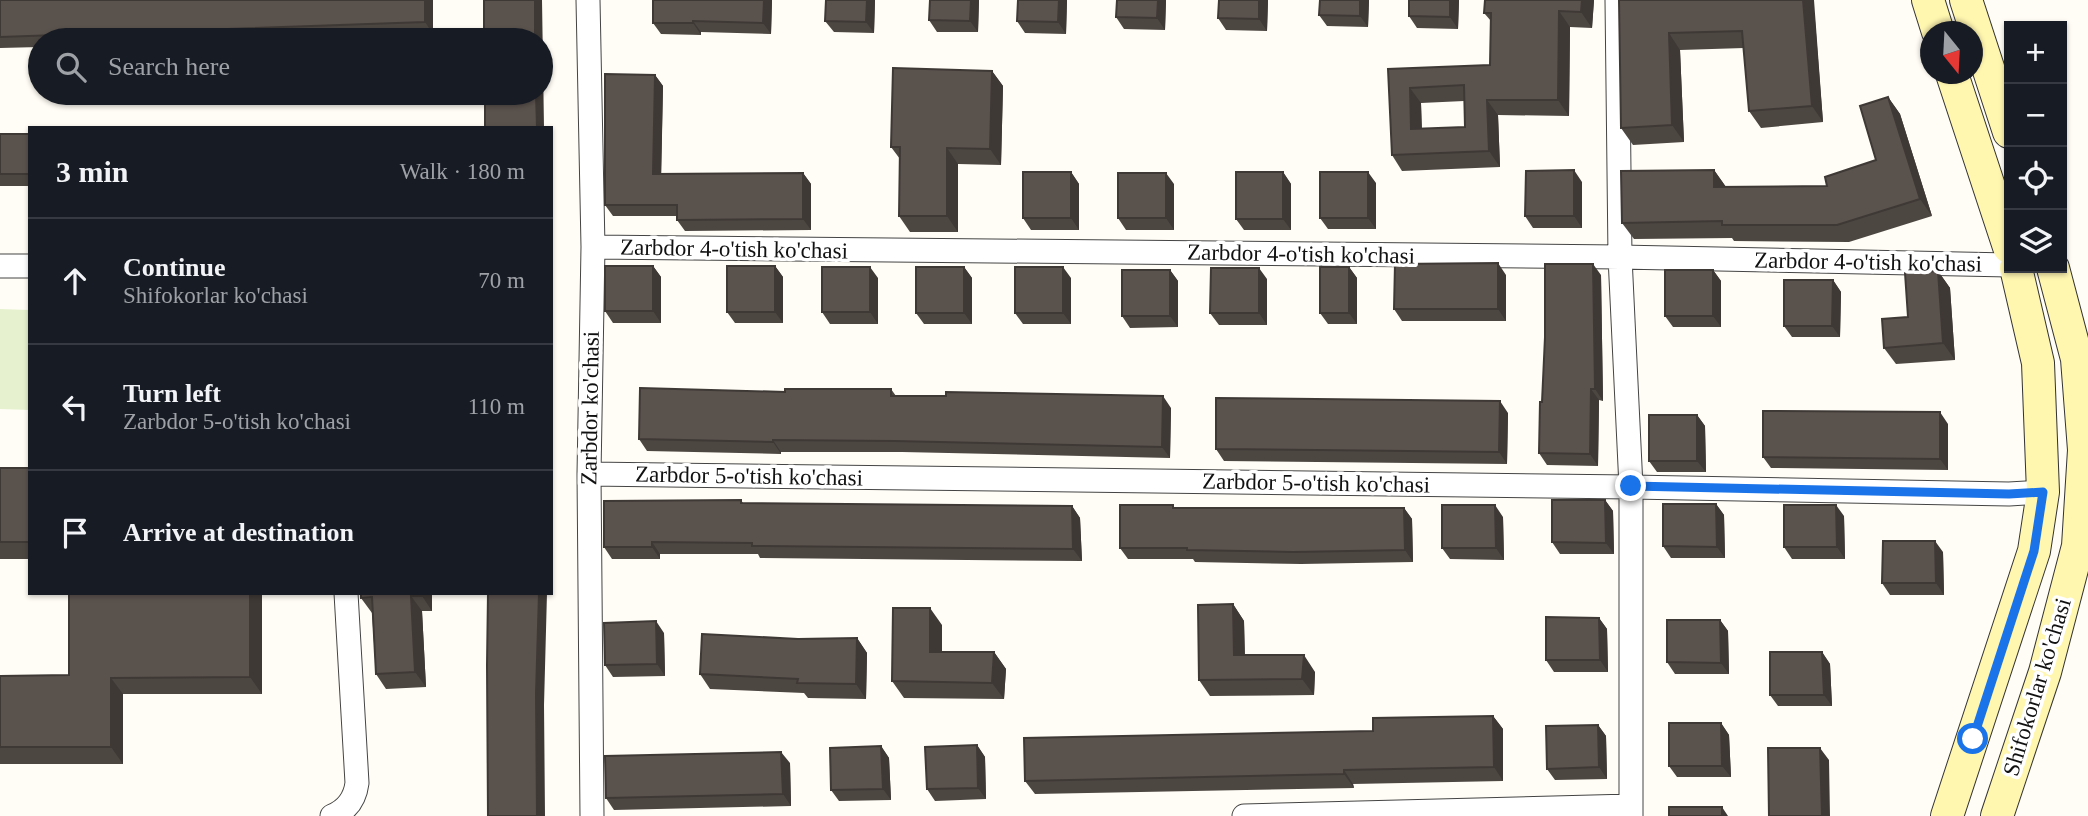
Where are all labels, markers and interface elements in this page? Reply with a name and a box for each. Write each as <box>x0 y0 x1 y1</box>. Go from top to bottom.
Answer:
north arrow <box>1920 21 1983 84</box>
map controls <box>2004 21 2067 273</box>
button: + <box>2004 21 2067 84</box>
search box <box>28 28 553 105</box>
icon: search <box>52 48 90 86</box>
text: Search here <box>108 52 230 81</box>
button: − <box>2004 84 2067 147</box>
button: locate <box>2004 147 2067 210</box>
text: 3 min <box>56 155 129 188</box>
text: Walk · 180 m <box>400 159 525 184</box>
button: layers <box>2004 210 2067 273</box>
street label: Zarbdor 4-o'tish ko'chasi <box>620 235 848 263</box>
street label: Zarbdor 4-o'tish ko'chasi <box>1187 240 1415 268</box>
street label: Zarbdor 4-o'tish ko'chasi <box>1754 248 1982 276</box>
text: Continue <box>123 253 226 282</box>
icon: ahead <box>56 262 94 300</box>
text: 70 m <box>478 268 525 293</box>
text: Shifokorlar ko'chasi <box>123 283 308 308</box>
street label: Zarbdor ko'chasi <box>576 331 604 485</box>
text: Turn left <box>123 379 221 408</box>
icon: left <box>56 388 94 426</box>
text: 110 m <box>468 394 525 419</box>
text: Zarbdor 5-o'tish ko'chasi <box>123 409 351 434</box>
street label: Zarbdor 5-o'tish ko'chasi <box>635 462 863 490</box>
street label: Zarbdor 5-o'tish ko'chasi <box>1202 469 1430 497</box>
route end <box>1615 470 1646 501</box>
icon: arrive <box>56 514 94 552</box>
text: Arrive at destination <box>123 518 354 547</box>
street label: Shifokorlar ko'chasi <box>1998 595 2076 779</box>
route start <box>1957 723 1988 754</box>

